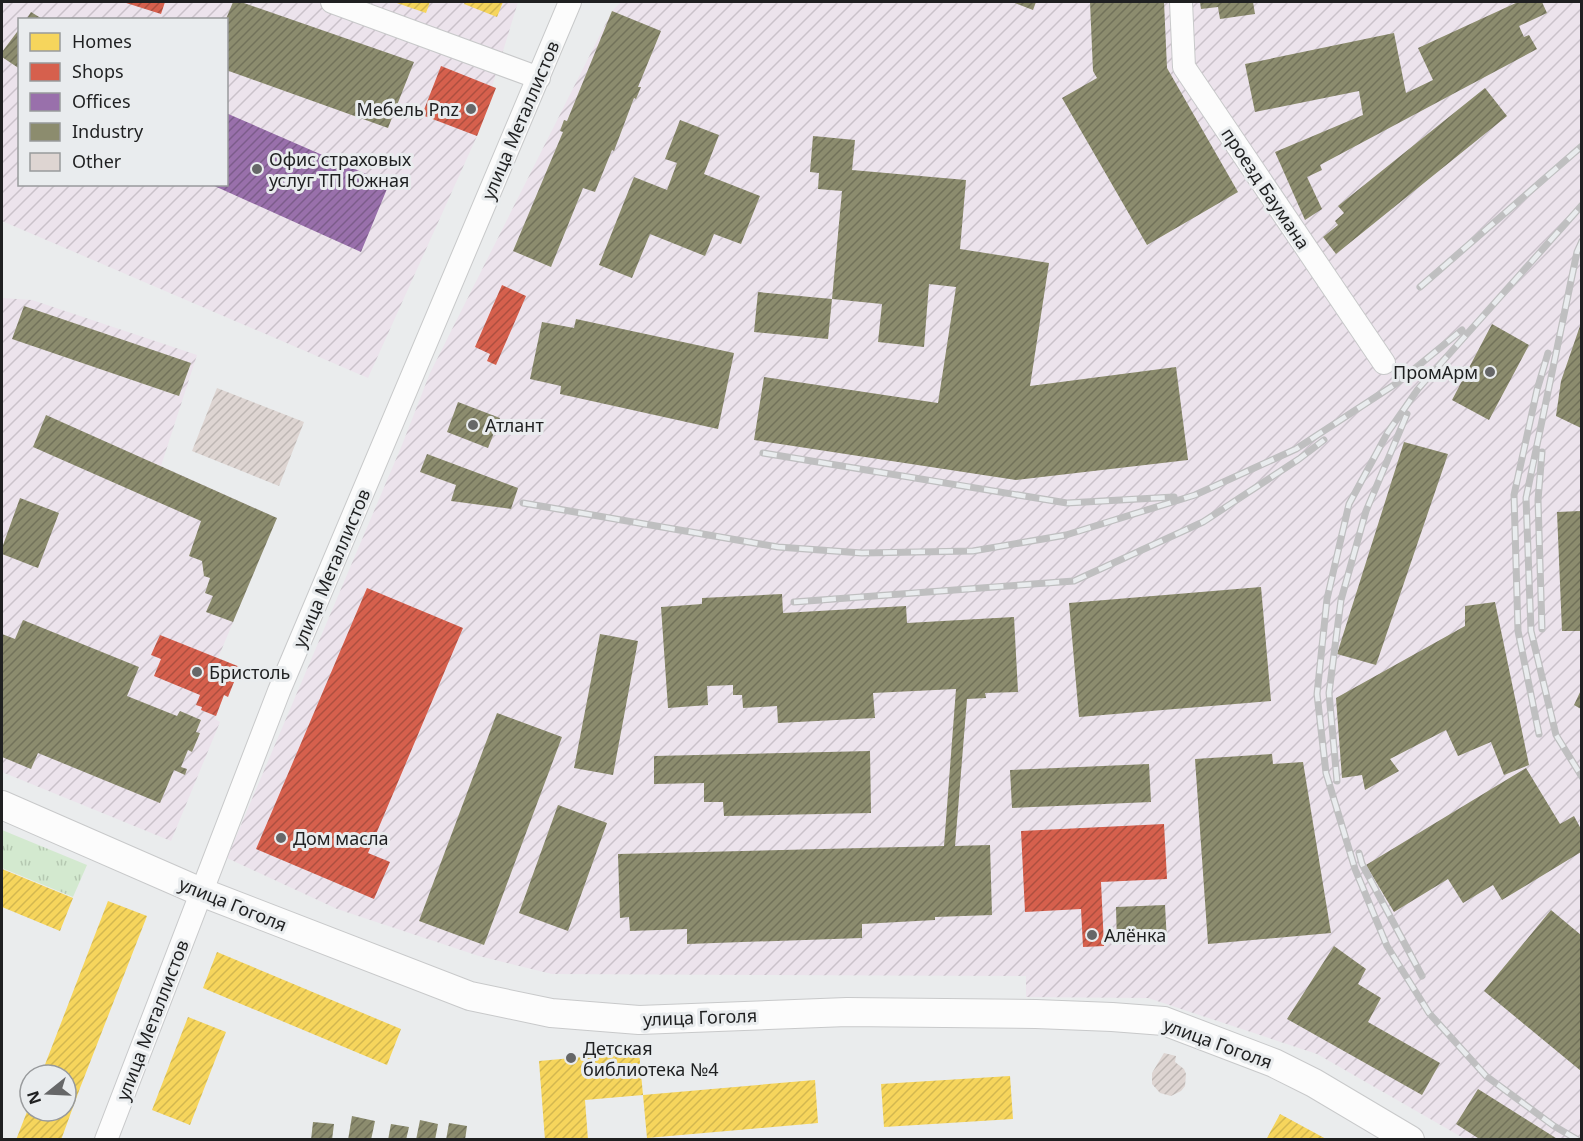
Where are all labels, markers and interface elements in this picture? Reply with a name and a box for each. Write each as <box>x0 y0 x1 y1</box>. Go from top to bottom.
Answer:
legend <box>18 18 228 186</box>
text: Homes <box>72 29 132 53</box>
street label: улица Металлистов <box>476 37 564 203</box>
text: Shops <box>72 59 124 83</box>
text: Offices <box>72 89 131 113</box>
place label: Мебель Pnz <box>357 97 459 121</box>
marker: Мебель Pnz <box>464 102 478 116</box>
text: Industry <box>72 119 144 143</box>
street label: проезд Баумана <box>1216 123 1316 253</box>
place label: Офис страховых услуг ТП Южная <box>269 147 412 192</box>
text: Other <box>72 149 122 173</box>
marker: Офис страховых услуг ТП Южная <box>250 162 264 176</box>
place label: ПромАрм <box>1393 360 1478 384</box>
marker: ПромАрм <box>1483 365 1497 379</box>
place label: Атлант <box>485 413 544 437</box>
marker: Атлант <box>466 418 480 432</box>
street label: улица Металлистов <box>287 485 375 651</box>
place label: Бристоль <box>209 660 290 684</box>
marker: Бристоль <box>190 665 204 679</box>
place label: Дом масла <box>293 826 389 850</box>
marker: Дом масла <box>274 831 288 845</box>
street label: улица Гоголя <box>176 871 290 937</box>
place label: Алёнка <box>1104 923 1166 947</box>
marker: Алёнка <box>1085 928 1099 942</box>
street label: улица Металлистов <box>110 936 194 1104</box>
street label: улица Гоголя <box>643 1003 757 1031</box>
street label: улица Гоголя <box>1160 1012 1276 1074</box>
place label: Детская библиотека №4 <box>583 1036 719 1081</box>
marker: Детская библиотека №4 <box>564 1051 578 1065</box>
north arrow <box>18 1063 78 1123</box>
text: N <box>21 1088 46 1107</box>

